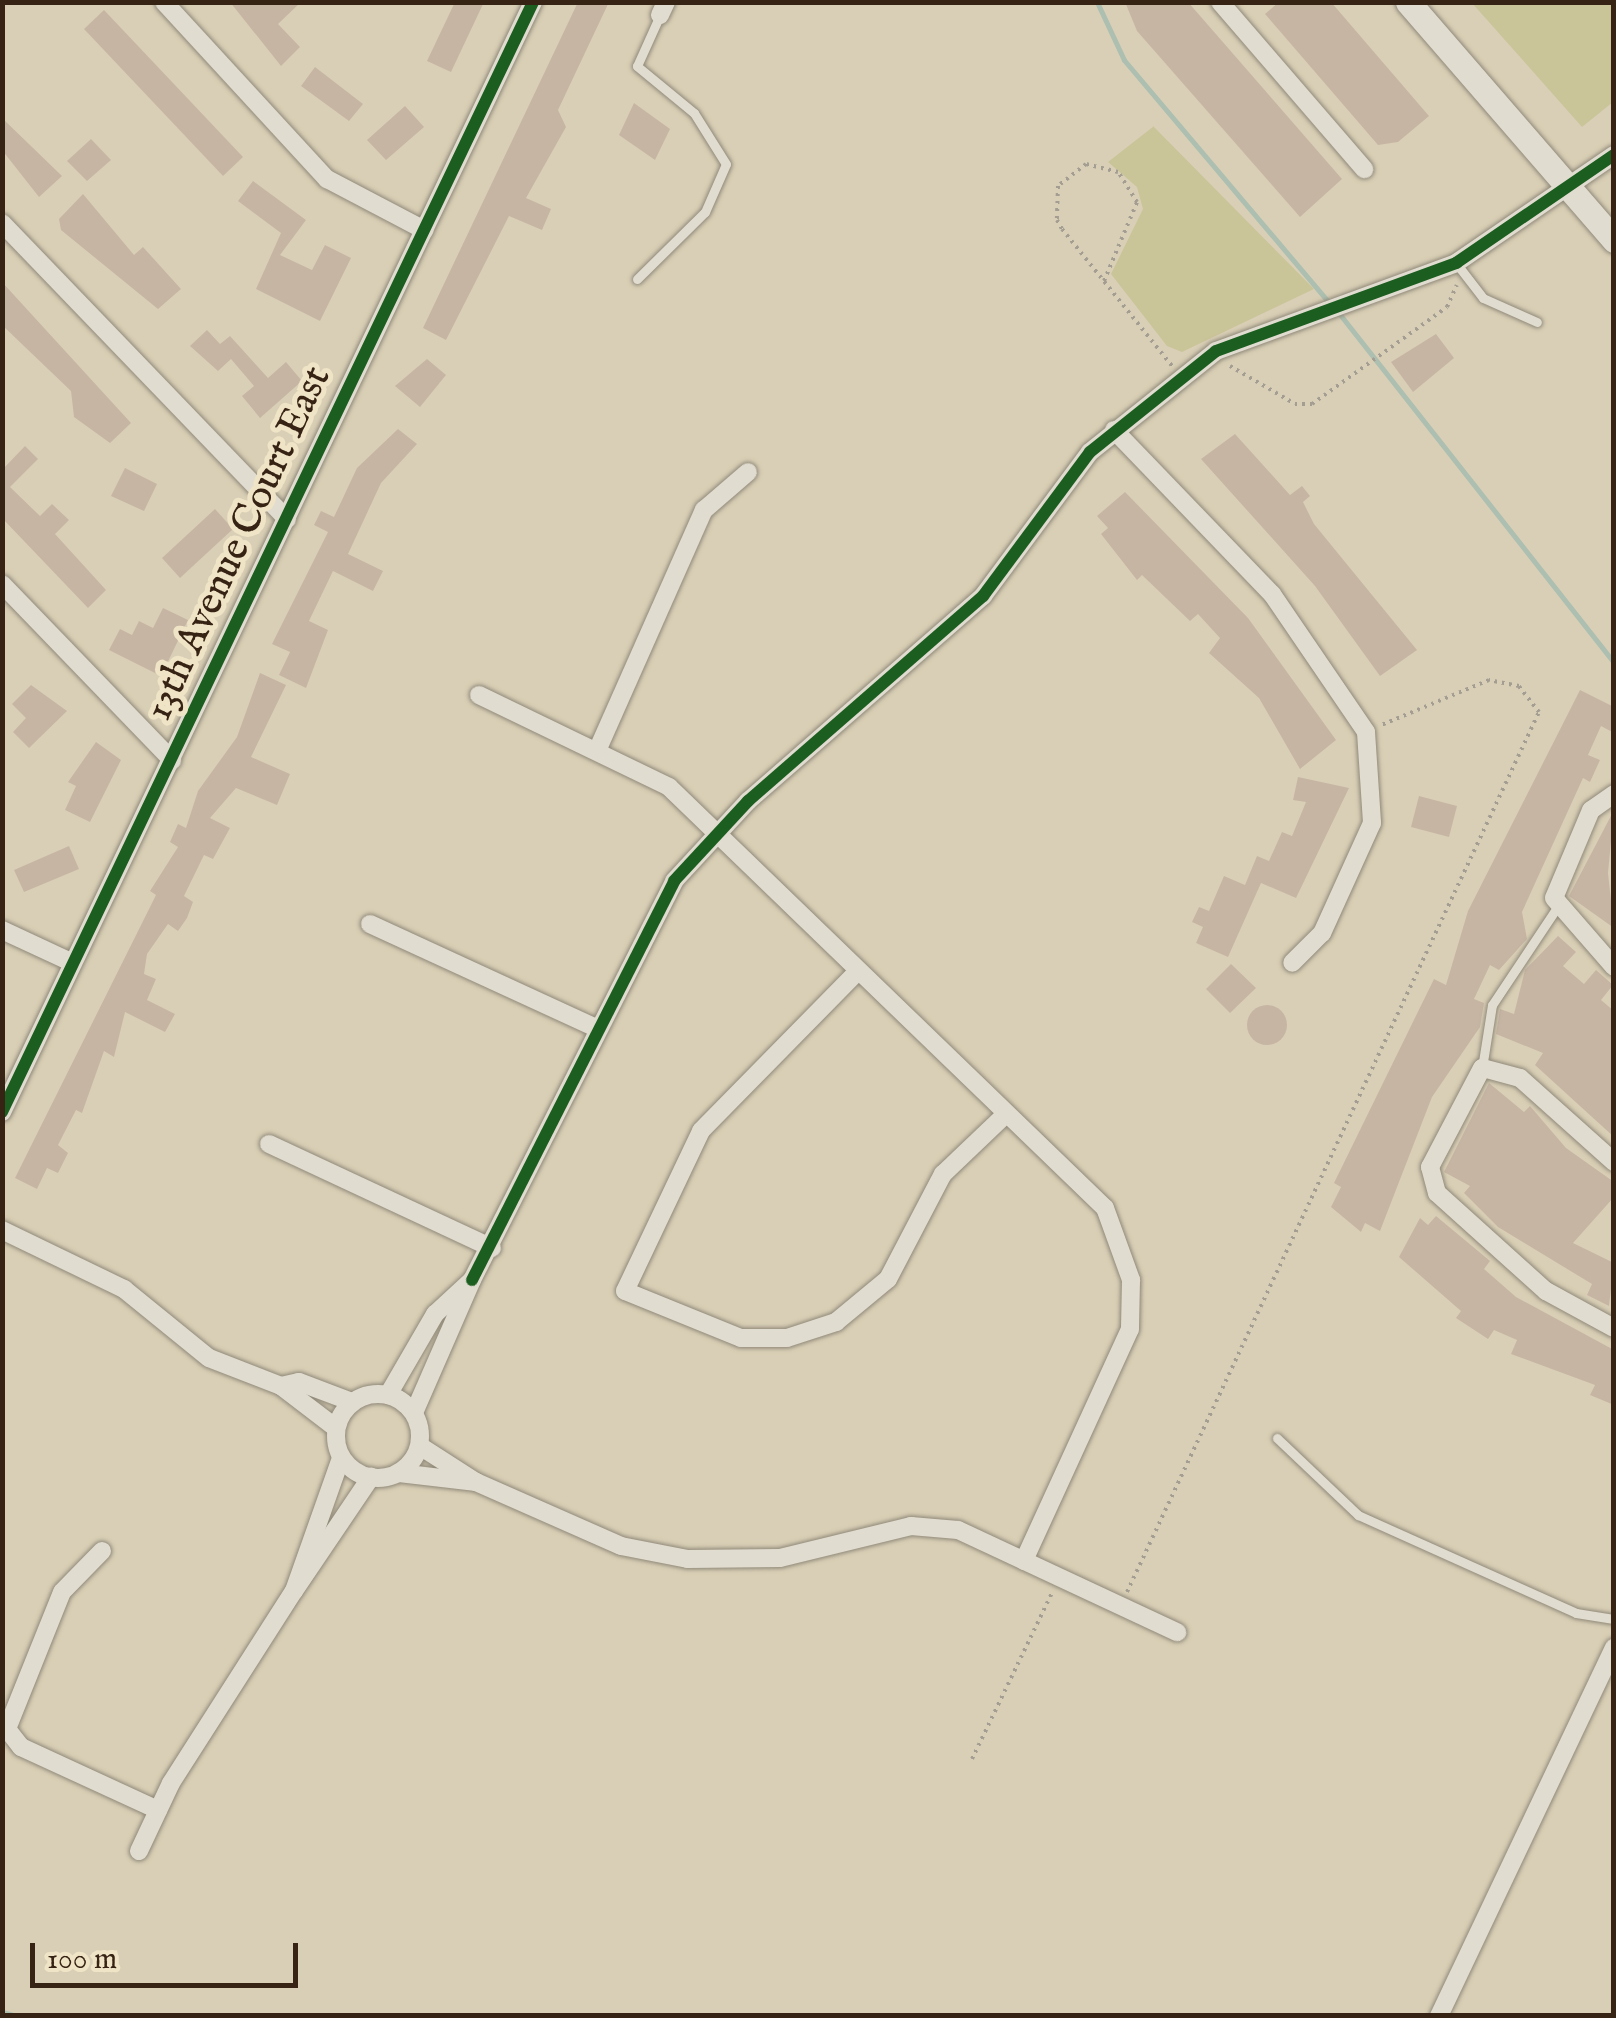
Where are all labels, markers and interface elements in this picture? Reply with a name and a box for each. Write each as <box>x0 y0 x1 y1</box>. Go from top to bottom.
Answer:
street label: 13th Avenue Court East <box>136 359 342 729</box>
scale bar <box>35 1923 302 1985</box>
text: 100 m <box>47 1941 117 1979</box>

